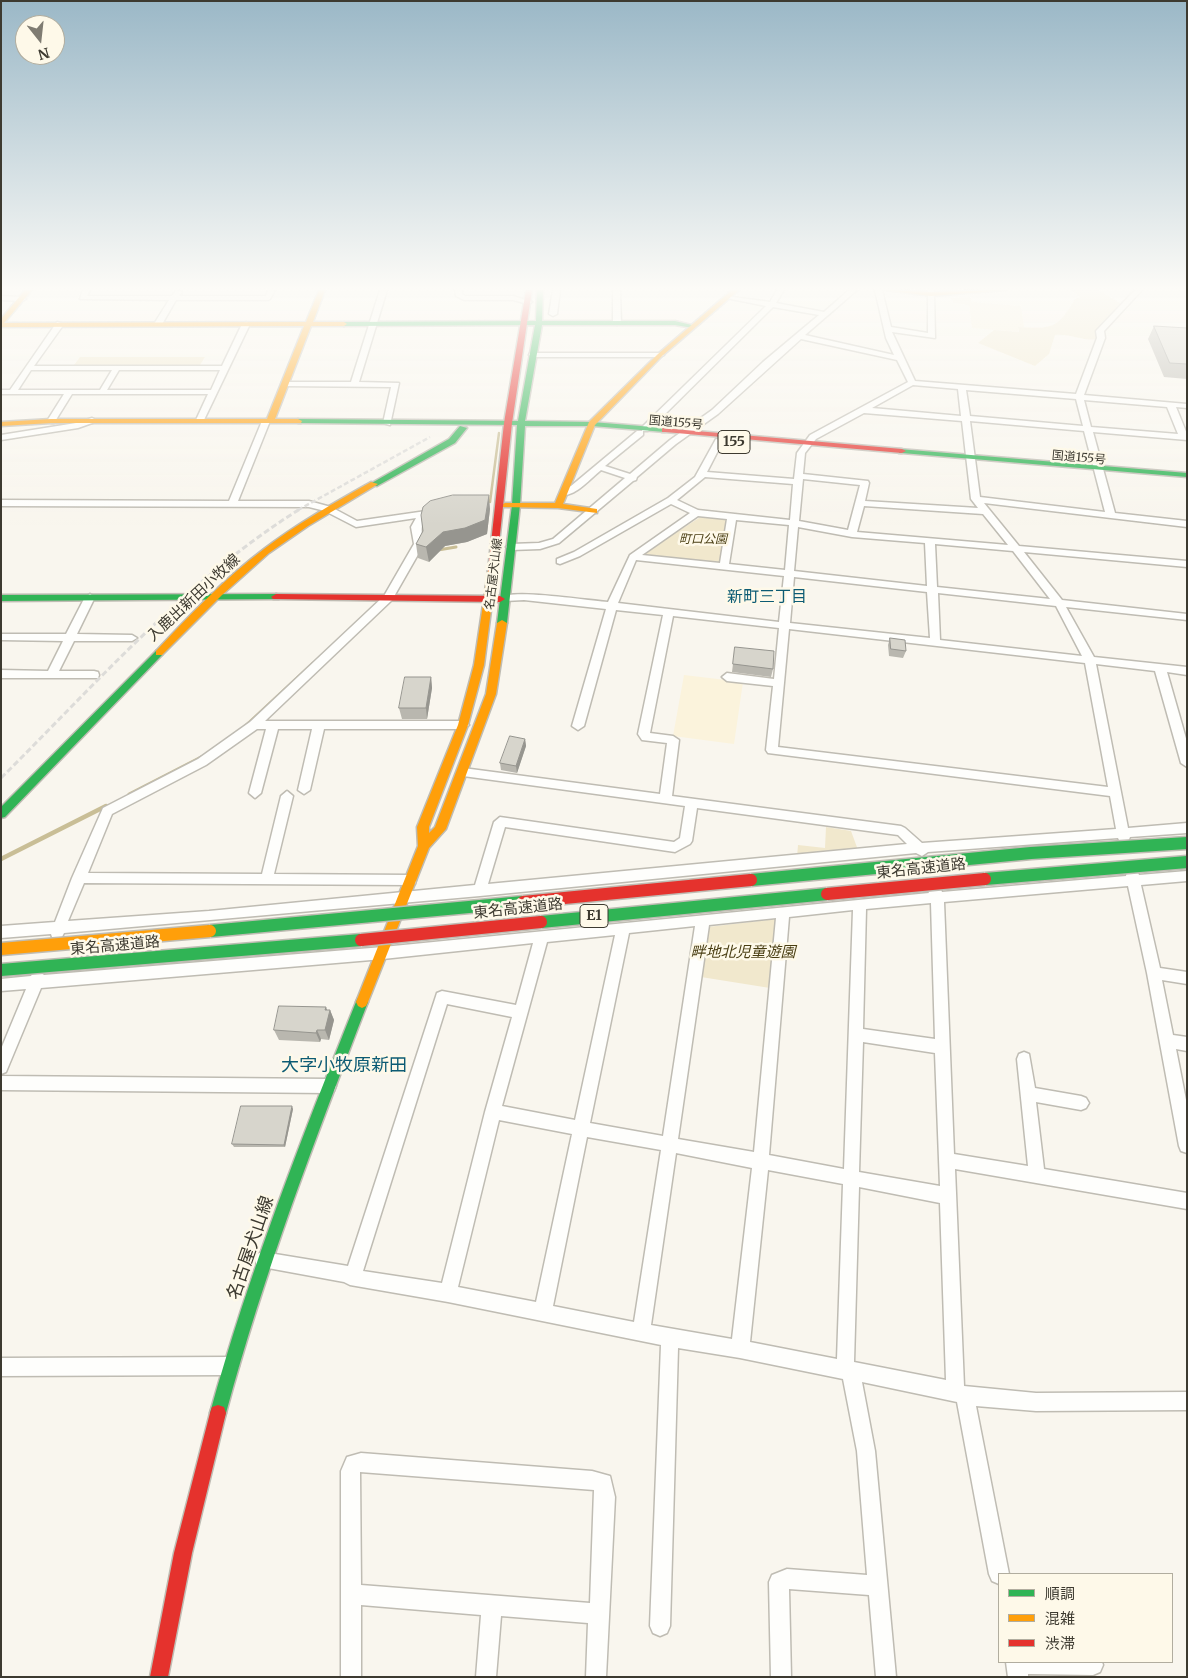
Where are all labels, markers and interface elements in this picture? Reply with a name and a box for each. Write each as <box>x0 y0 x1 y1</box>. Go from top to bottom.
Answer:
north arrow <box>15 15 65 65</box>
text: N <box>36 43 52 64</box>
street label: 国道155号 <box>648 413 704 433</box>
road number: 155 <box>718 431 750 454</box>
street label: 国道155号 <box>1051 448 1107 468</box>
park label: 町口公園 <box>679 533 727 547</box>
street label: 名古屋犬山線 <box>482 537 506 611</box>
street label: 入鹿出新田小牧線 <box>144 550 244 646</box>
district label: 新町三丁目 <box>727 587 807 607</box>
street label: 東名高速道路 <box>875 855 967 883</box>
street label: 東名高速道路 <box>472 895 564 923</box>
road number: E1 <box>580 904 608 928</box>
street label: 東名高速道路 <box>69 933 161 959</box>
park label: 畔地北児童遊園 <box>691 944 795 962</box>
district label: 大字小牧原新田 <box>281 1055 407 1077</box>
street label: 名古屋犬山線 <box>223 1193 279 1303</box>
legend <box>998 1573 1173 1663</box>
text: 順調 <box>1045 1584 1075 1603</box>
text: 混雑 <box>1045 1609 1075 1628</box>
text: 渋滞 <box>1045 1634 1075 1653</box>

